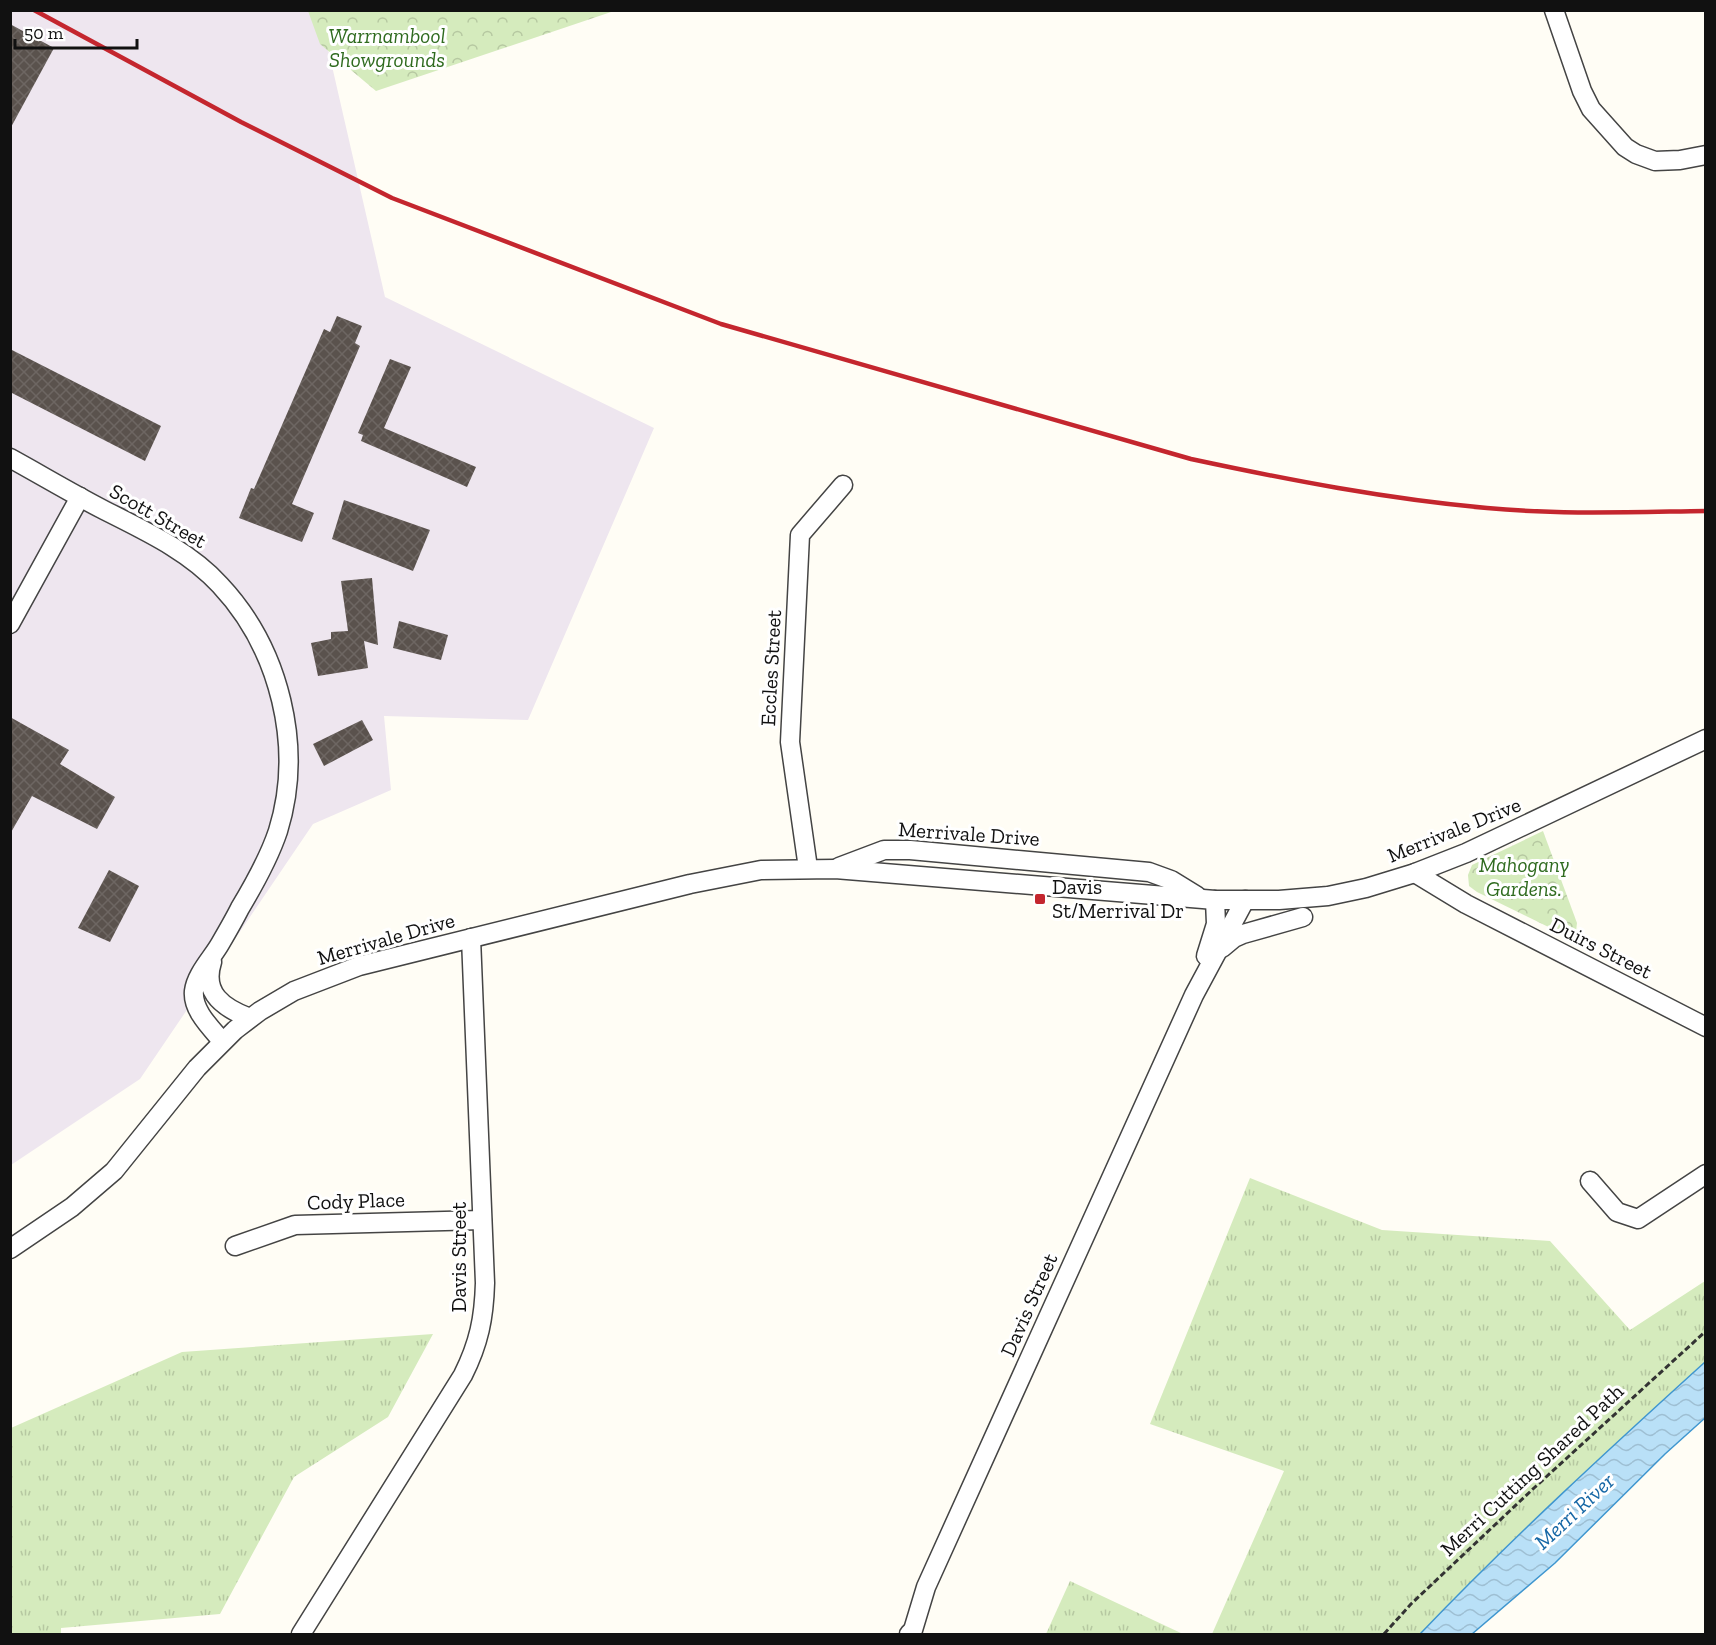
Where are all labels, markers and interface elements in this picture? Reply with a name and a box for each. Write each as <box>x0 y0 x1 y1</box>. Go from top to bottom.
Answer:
scale bar <box>15 12 136 50</box>
text: 50 m <box>24 22 64 44</box>
park label: Warrnambool Showgrounds <box>328 23 446 72</box>
street label: Scott Street <box>106 478 211 553</box>
street label: Eccles Street <box>755 609 786 727</box>
street label: Merrivale Drive <box>1383 791 1524 868</box>
street label: Merrivale Drive <box>898 816 1041 851</box>
park label: Mahogany Gardens. <box>1479 852 1570 901</box>
place label: Davis St/Merrival Dr <box>1052 874 1184 923</box>
marker: Davis St/Merrival Dr <box>1033 892 1047 906</box>
street label: Merrivale Drive <box>314 907 458 970</box>
street label: Duirs Street <box>1546 911 1656 984</box>
street label: Cody Place <box>307 1186 406 1215</box>
street label: Davis Street <box>446 1202 471 1312</box>
street label: Davis Street <box>995 1249 1062 1360</box>
street label: Merri Cutting Shared Path <box>1435 1378 1628 1561</box>
water label: Merri River <box>1529 1467 1620 1555</box>

